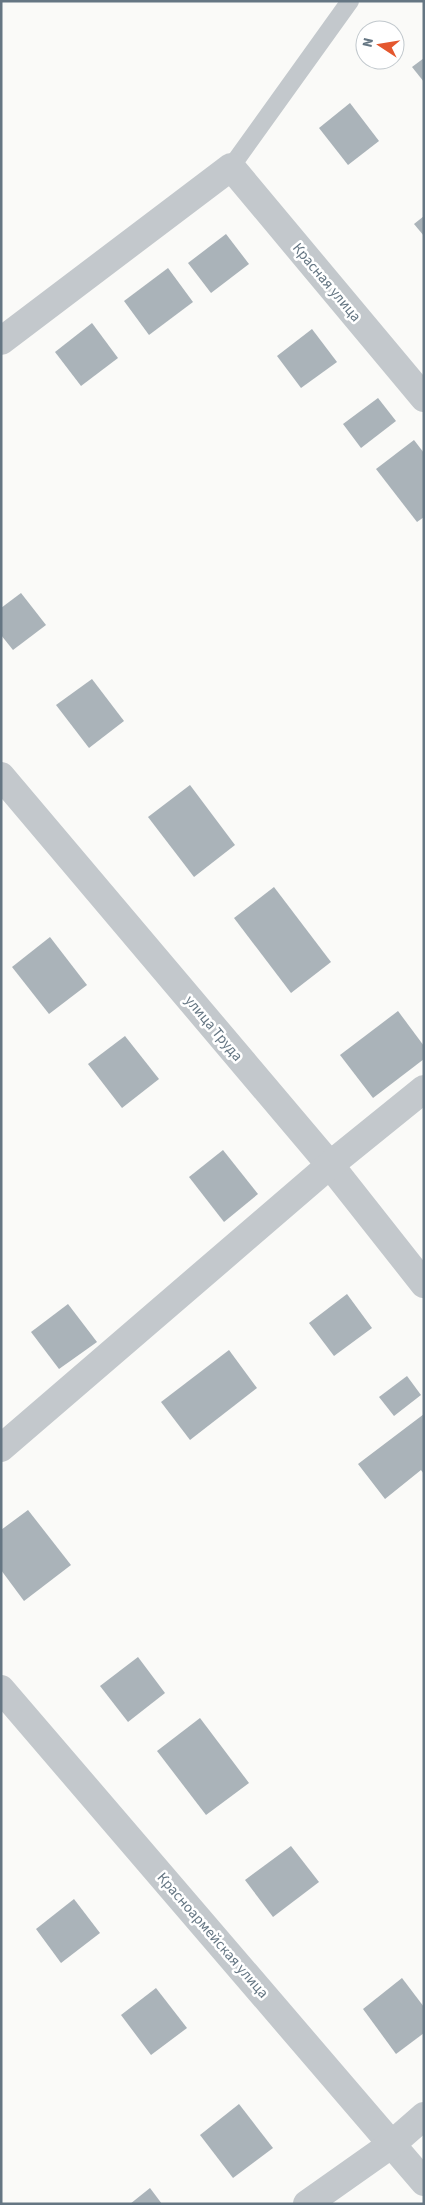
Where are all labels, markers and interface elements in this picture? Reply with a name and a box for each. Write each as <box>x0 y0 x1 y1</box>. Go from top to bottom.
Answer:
north arrow <box>355 20 405 70</box>
text: N <box>358 36 379 49</box>
street label: Красная улица <box>287 238 366 326</box>
street label: улица Труда <box>180 991 248 1066</box>
street label: Красноармейская улица <box>152 1868 273 2003</box>

